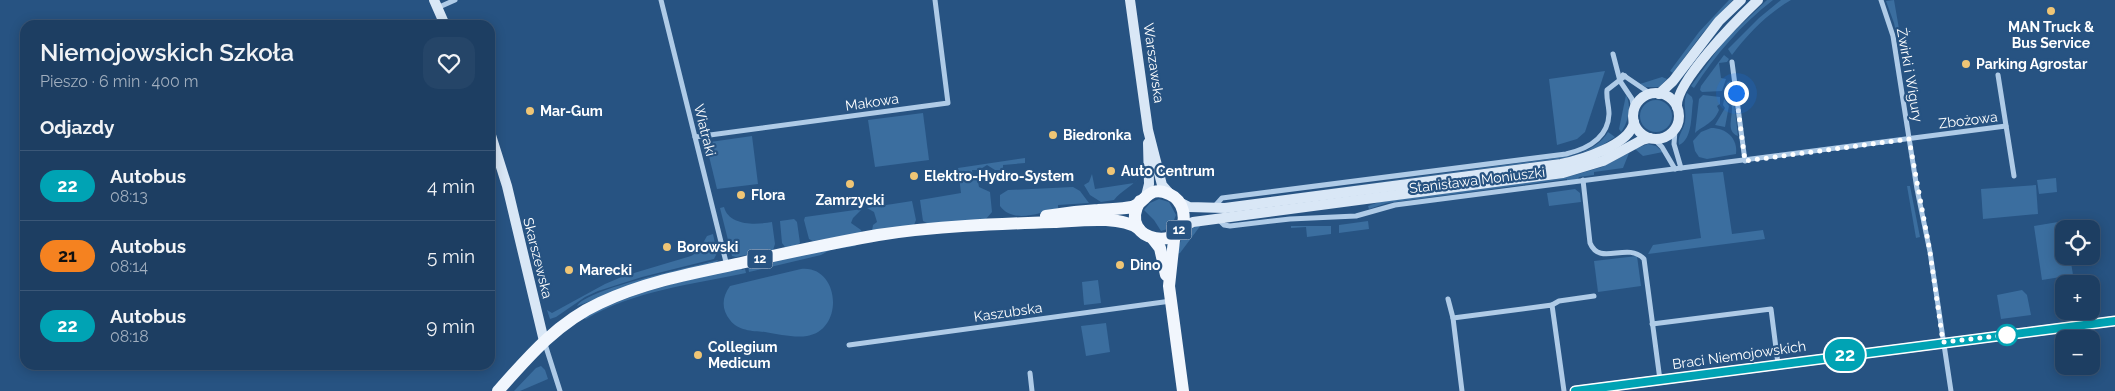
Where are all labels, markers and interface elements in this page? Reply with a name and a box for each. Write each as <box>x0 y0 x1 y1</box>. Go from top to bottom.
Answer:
marker: MAN Truck & Bus Service <box>2045 5 2057 17</box>
place label: MAN Truck & Bus Service <box>2008 19 2094 51</box>
street label: Warszawska <box>1140 22 1168 104</box>
street label: Żwirki i Wigury <box>1894 26 1928 124</box>
button: heart <box>423 37 475 89</box>
text: Niemojowskich Szkoła <box>40 38 294 67</box>
place label: Parking Agrostar <box>1976 56 2088 72</box>
marker: Parking Agrostar <box>1960 58 1972 70</box>
text: Pieszo · 6 min · 400 m <box>40 72 199 91</box>
your location <box>1724 81 1749 106</box>
street label: Makowa <box>844 90 900 114</box>
street label: Wiatraki <box>691 102 719 158</box>
place label: Mar-Gum <box>540 103 603 119</box>
marker: Mar-Gum <box>524 105 536 117</box>
street label: Zbożowa <box>1938 108 1998 132</box>
text: Odjazdy <box>40 116 114 138</box>
place label: Biedronka <box>1063 127 1132 143</box>
marker: Biedronka <box>1047 129 1059 141</box>
place label: Auto Centrum <box>1121 163 1215 179</box>
street label: Stanisława Moniuszki <box>1408 164 1546 196</box>
text: Autobus <box>110 165 186 187</box>
marker: Auto Centrum <box>1105 165 1117 177</box>
place label: Elektro-Hydro-System <box>924 168 1074 184</box>
marker: Elektro-Hydro-System <box>908 170 920 182</box>
text: 22 <box>57 175 78 196</box>
text: 4 min <box>427 175 475 197</box>
marker: Zamrzycki <box>844 178 856 190</box>
text: 08:13 <box>110 187 148 206</box>
place label: Flora <box>751 187 785 203</box>
marker: Flora <box>735 189 747 201</box>
place label: Zamrzycki <box>816 192 884 208</box>
street label: Skarszewska <box>520 216 556 300</box>
road number: 12 <box>1166 220 1192 240</box>
map controls <box>2055 220 2100 375</box>
button: locate <box>2055 220 2100 265</box>
text: Autobus <box>110 235 186 257</box>
place label: Borowski <box>677 239 738 255</box>
marker: Borowski <box>661 241 673 253</box>
text: 21 <box>58 245 77 266</box>
text: 5 min <box>427 245 475 267</box>
road number: 12 <box>748 250 772 268</box>
text: 08:14 <box>110 257 148 276</box>
place label: Dino <box>1130 257 1161 273</box>
marker: Dino <box>1114 259 1126 271</box>
place label: Marecki <box>579 262 632 278</box>
marker: Marecki <box>563 264 575 276</box>
button: + <box>2055 275 2100 320</box>
street label: Kaszubska <box>973 299 1043 325</box>
text: Autobus <box>110 305 186 327</box>
text: 22 <box>57 315 78 336</box>
text: 9 min <box>426 315 475 337</box>
unlabelled marker <box>1996 324 2018 346</box>
text: 08:18 <box>110 327 149 346</box>
button: − <box>2055 330 2100 375</box>
street label: Braci Niemojowskich <box>1671 338 1807 372</box>
place label: Collegium Medicum <box>708 339 777 371</box>
line badge: 22 <box>1822 339 1868 371</box>
text: 22 <box>1835 344 1855 365</box>
marker: Collegium Medicum <box>692 349 704 361</box>

